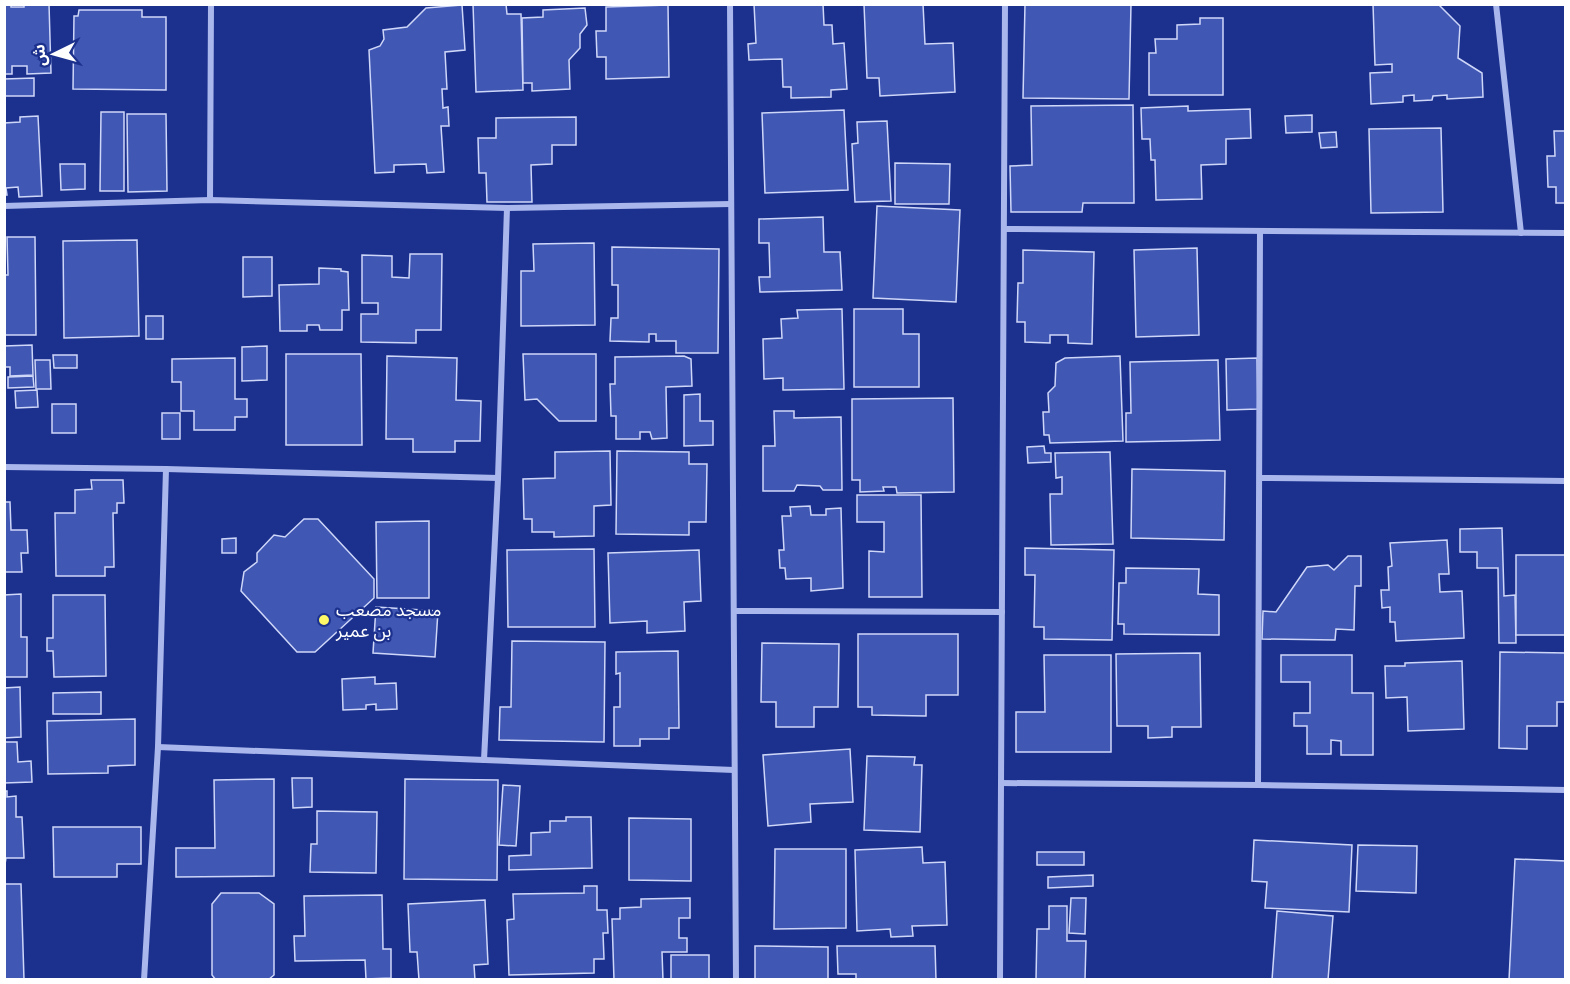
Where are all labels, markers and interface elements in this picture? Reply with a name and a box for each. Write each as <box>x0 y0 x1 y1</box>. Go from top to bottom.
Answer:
north arrow <box>24 24 84 84</box>
text: ش <box>27 43 51 67</box>
place label: مسجد مصعب بن عمير <box>335 597 441 643</box>
marker: مسجد مصعب بن عمير <box>317 613 331 627</box>

